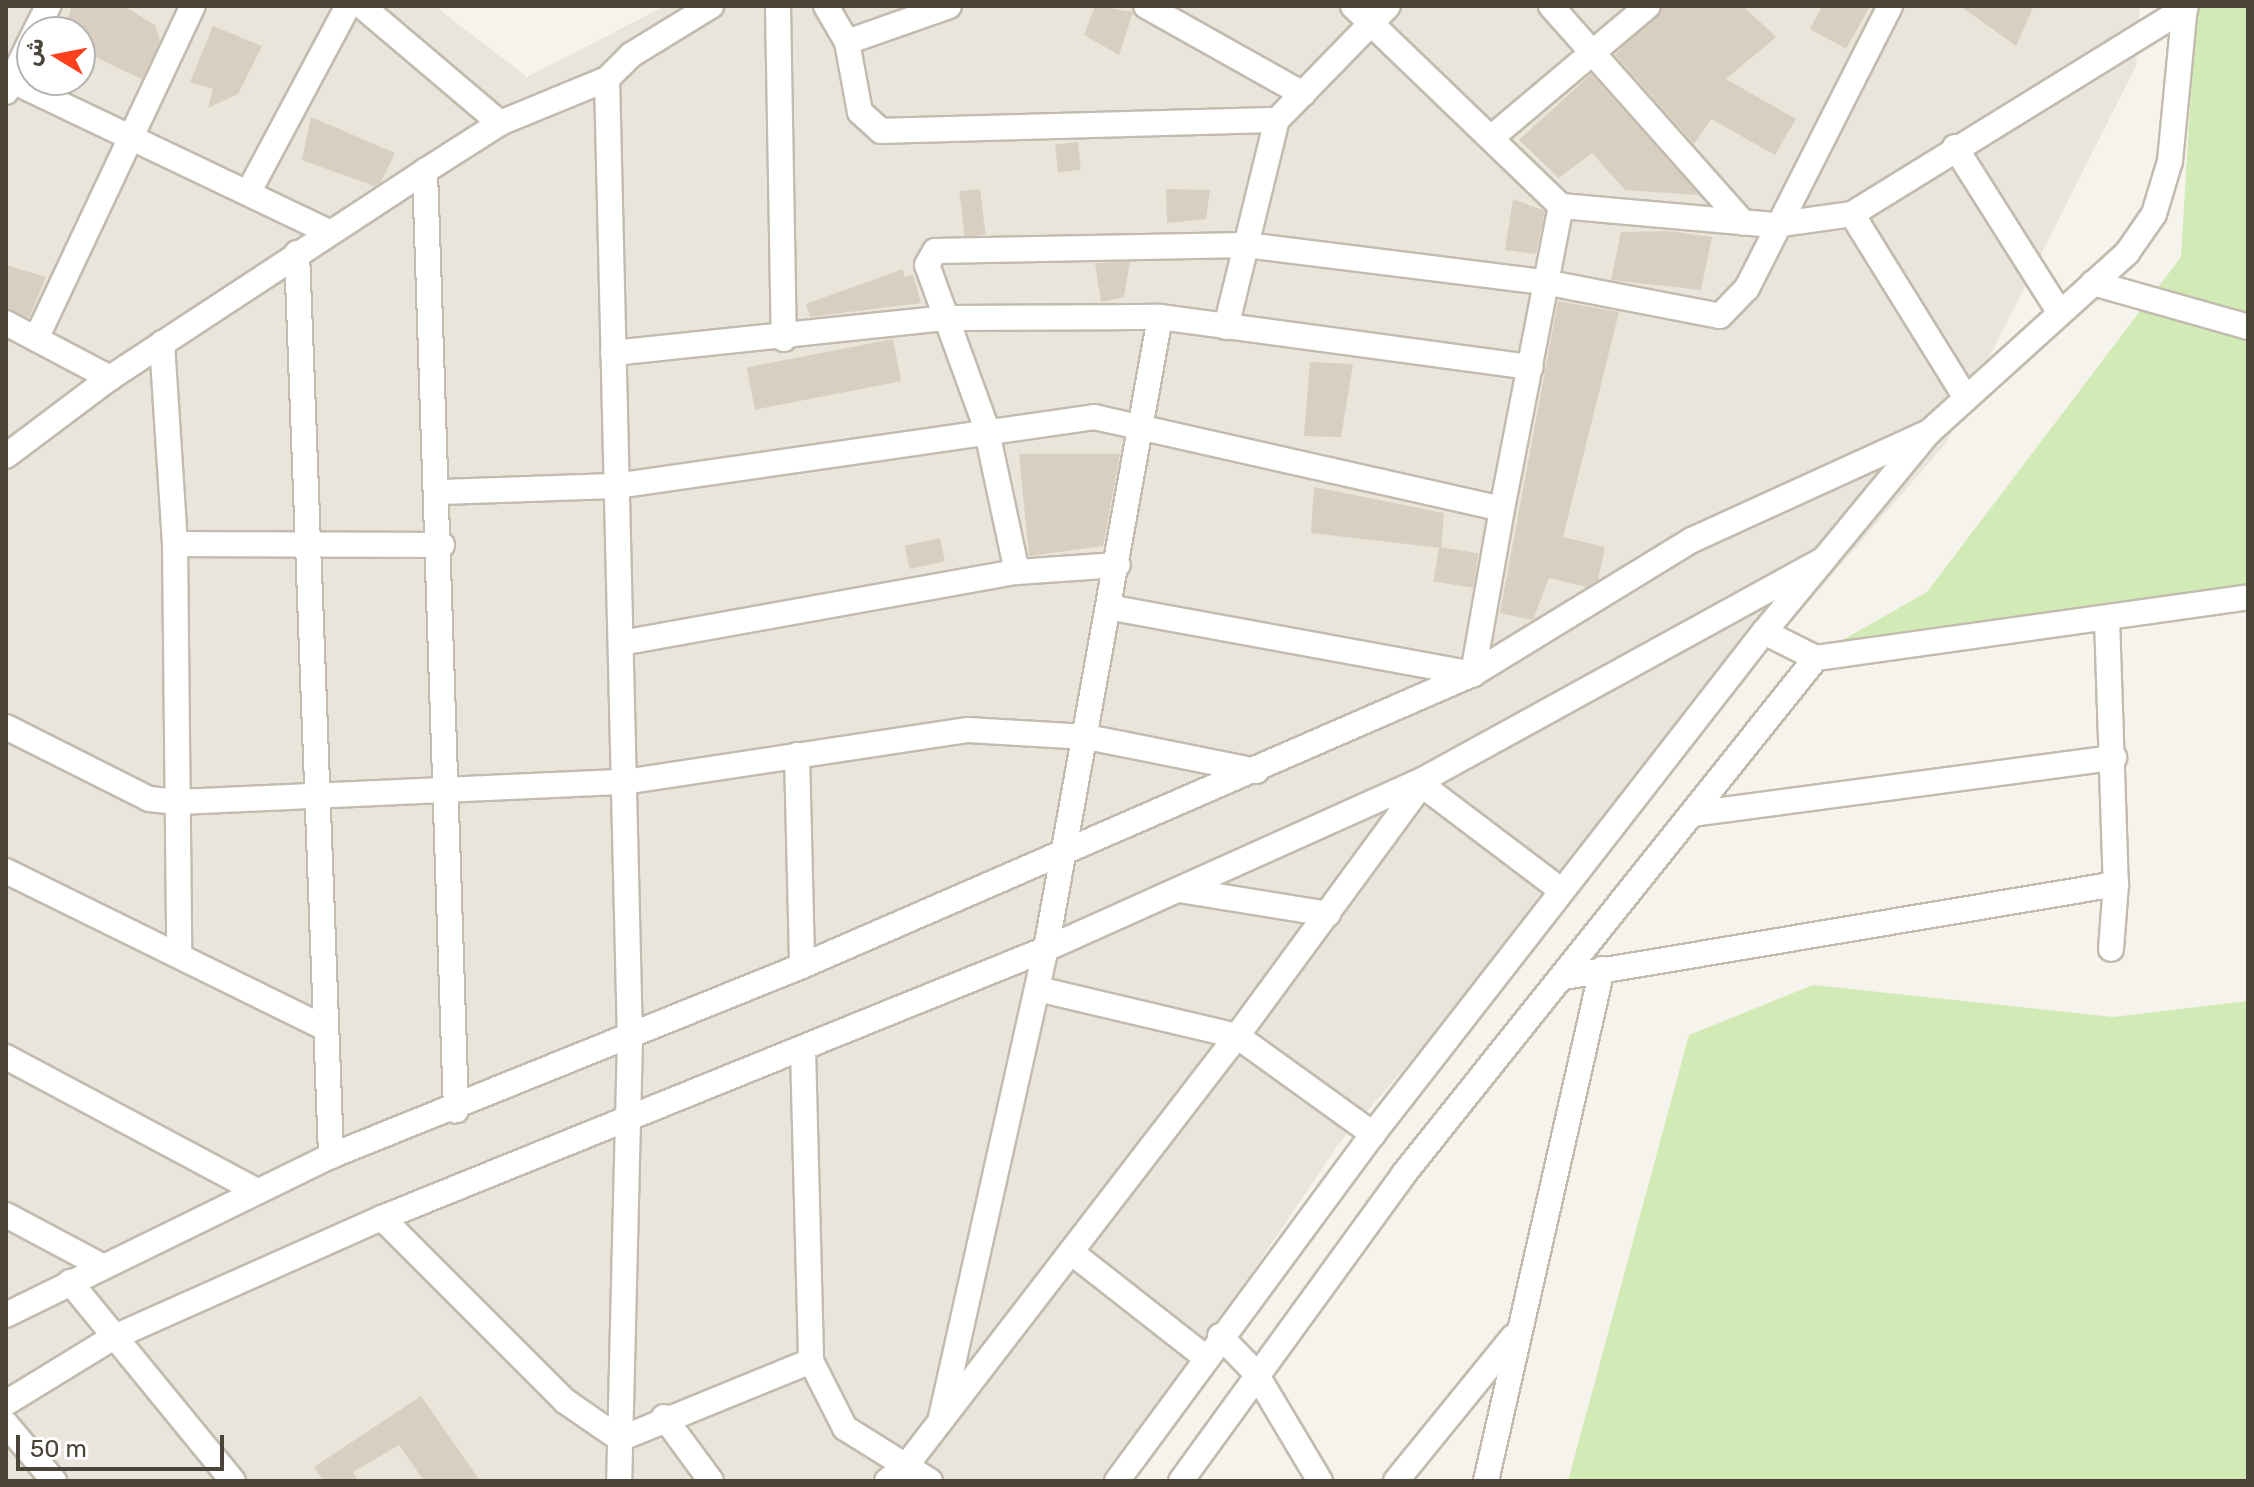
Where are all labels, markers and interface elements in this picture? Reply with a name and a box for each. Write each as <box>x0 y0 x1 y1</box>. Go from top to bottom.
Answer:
north arrow <box>16 16 96 96</box>
text: ش <box>18 36 50 68</box>
scale bar <box>20 1419 228 1469</box>
text: 50 m <box>30 1435 87 1463</box>

